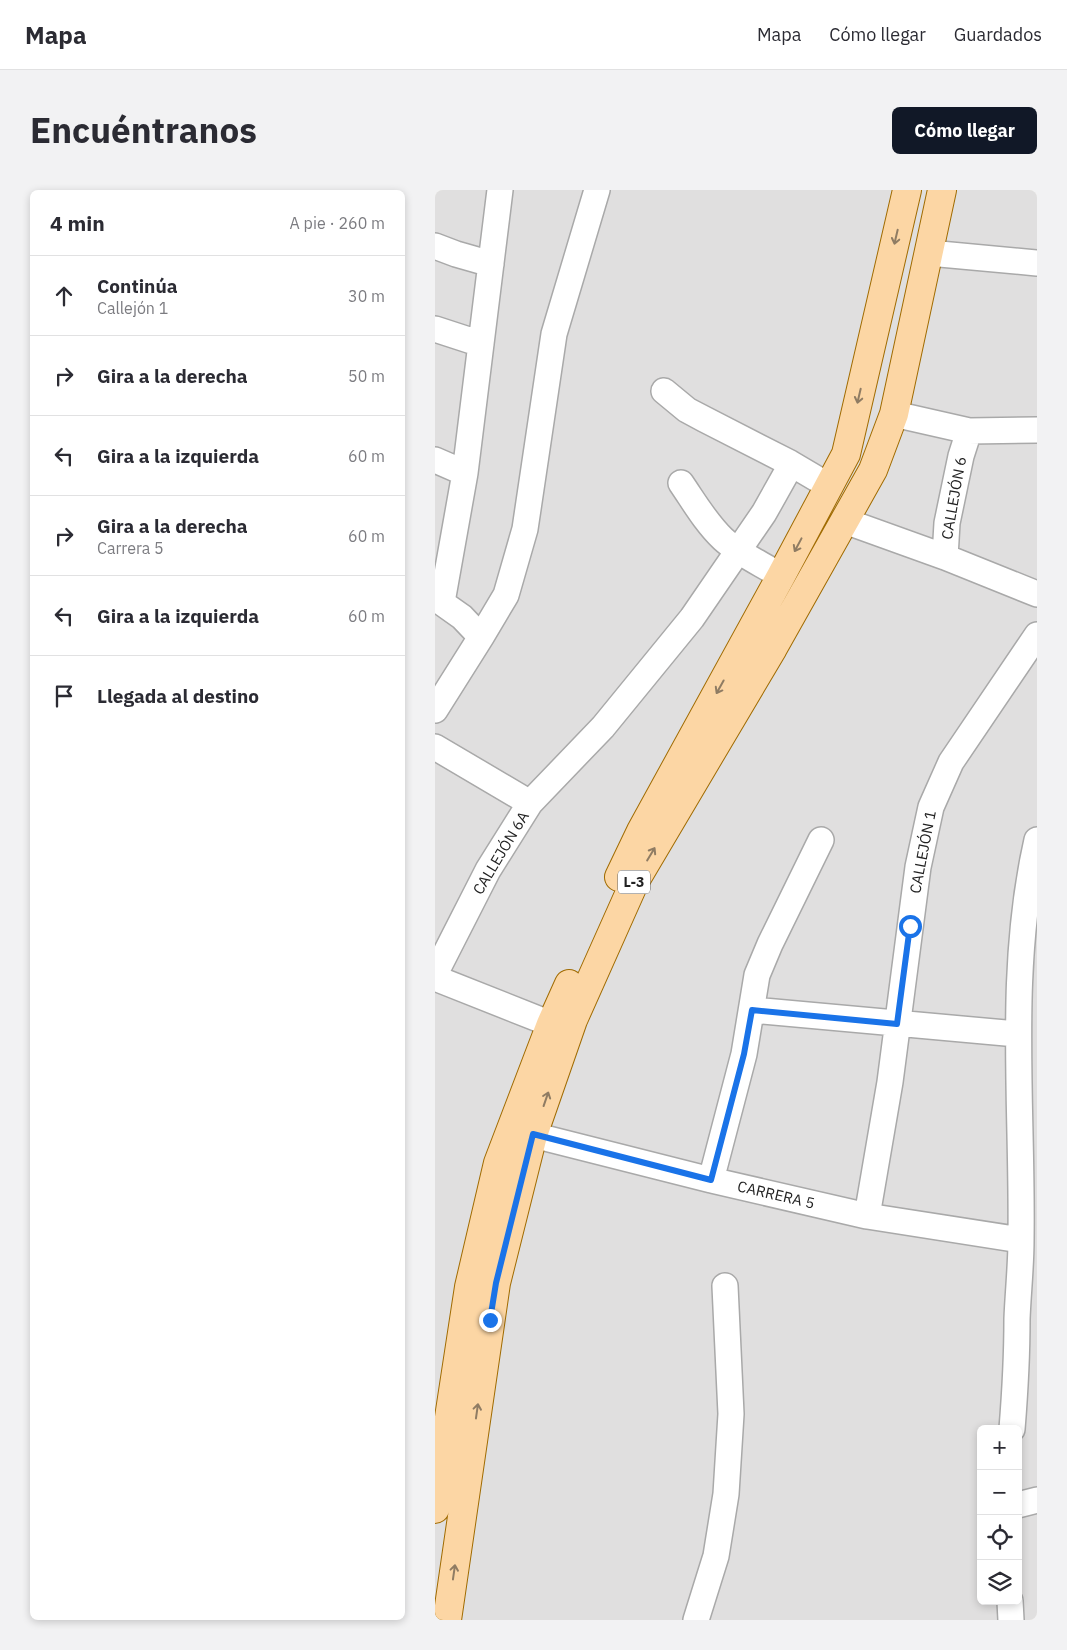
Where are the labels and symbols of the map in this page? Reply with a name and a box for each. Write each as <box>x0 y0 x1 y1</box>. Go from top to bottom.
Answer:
one-way arrow <box>891 229 900 245</box>
one-way arrow <box>854 387 863 403</box>
street label: CALLEJÓN 6 <box>937 455 970 541</box>
one-way arrow <box>793 537 802 552</box>
one-way arrow <box>714 680 724 694</box>
street label: CALLEJÓN 6A <box>468 807 533 898</box>
street label: CALLEJÓN 1 <box>905 809 940 895</box>
one-way arrow <box>646 847 656 861</box>
road number: L-3 <box>618 870 650 894</box>
route start <box>899 915 922 938</box>
one-way arrow <box>541 1091 551 1107</box>
street label: CARRERA 5 <box>736 1176 817 1213</box>
route end <box>479 1309 502 1332</box>
one-way arrow <box>472 1403 482 1419</box>
one-way arrow <box>449 1564 459 1580</box>

